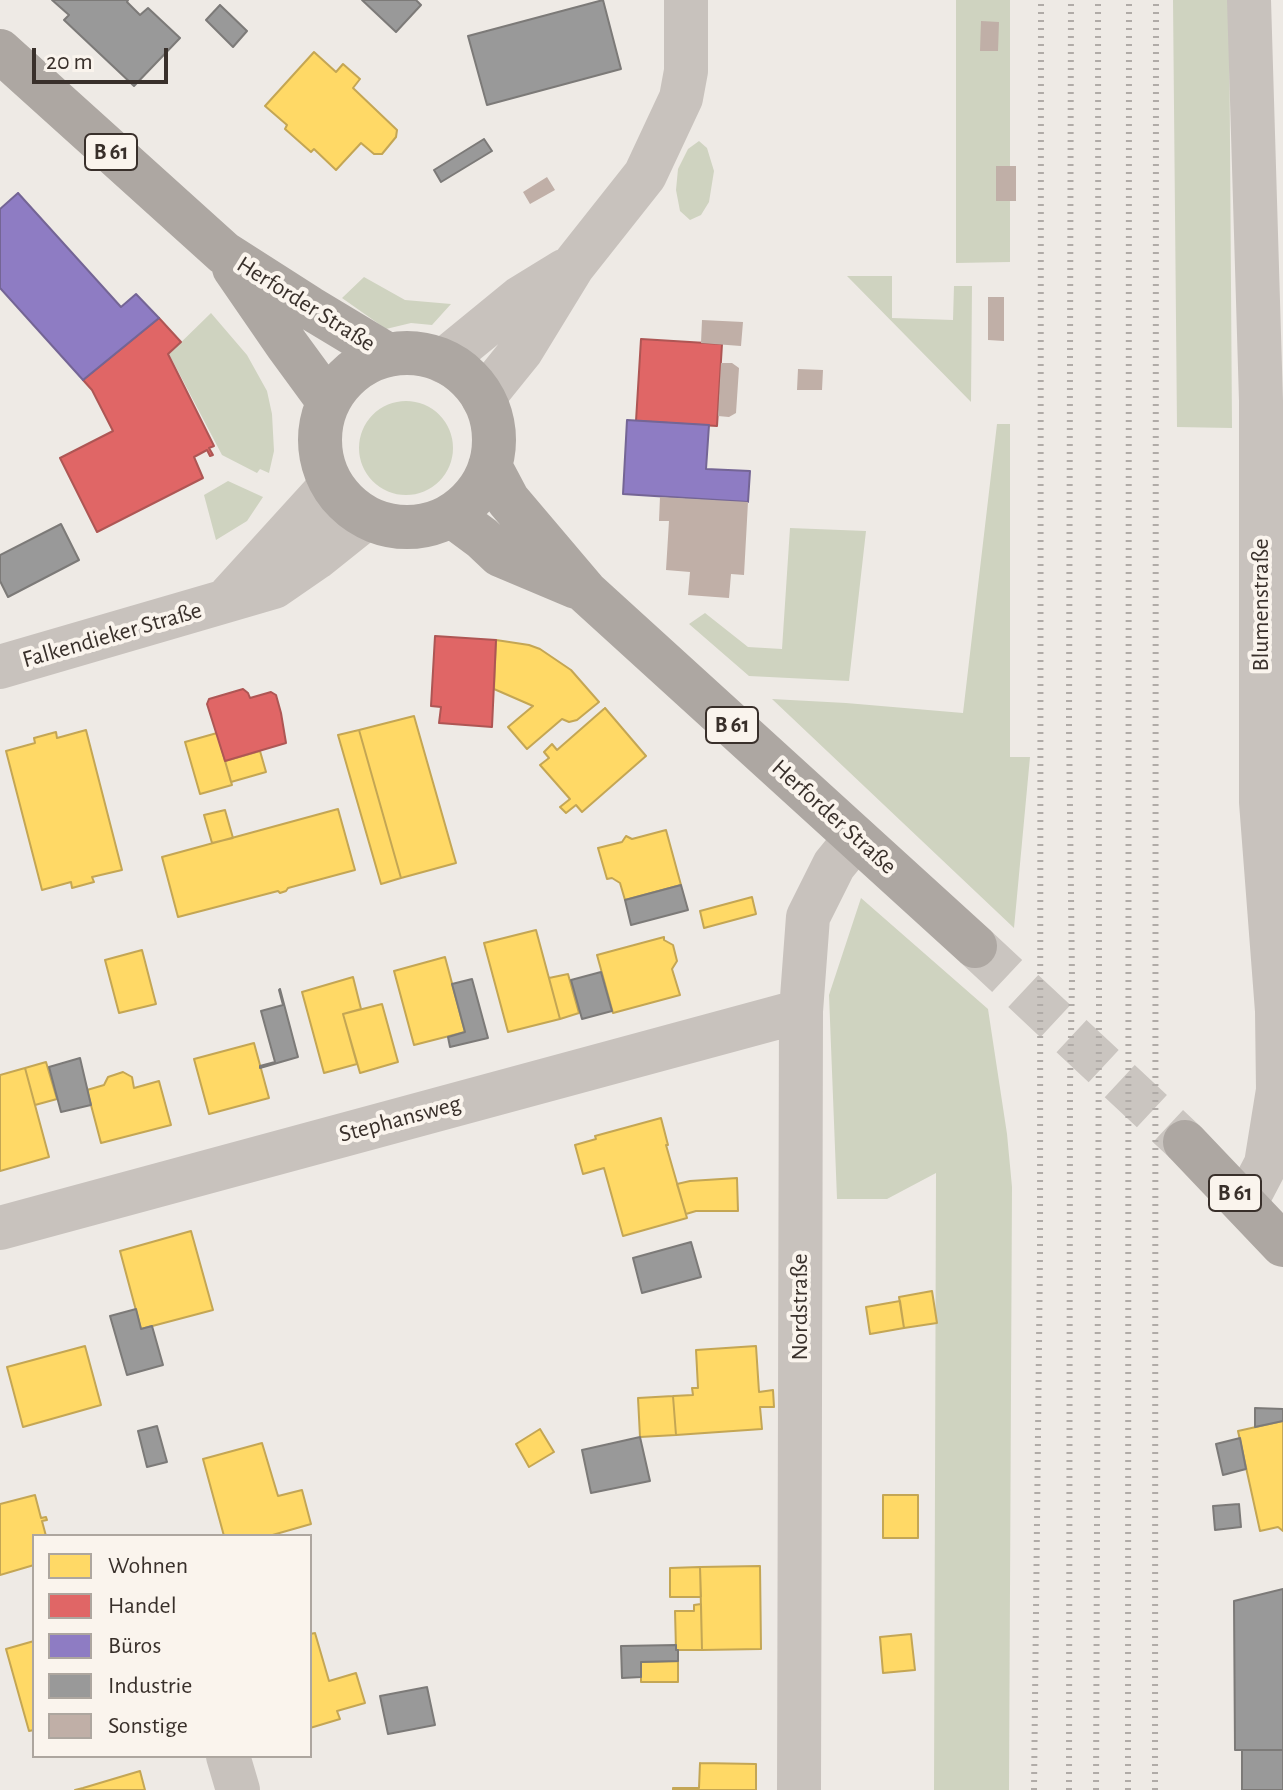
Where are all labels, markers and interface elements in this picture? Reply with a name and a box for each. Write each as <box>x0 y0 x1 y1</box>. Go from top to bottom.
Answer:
scale bar <box>36 32 172 82</box>
text: 20 m <box>46 50 93 74</box>
road number: B 61 <box>85 134 137 170</box>
street label: Herforder Straße <box>231 250 381 358</box>
street label: Blumenstraße <box>1247 539 1275 671</box>
street label: Falkendieker Straße <box>19 596 205 674</box>
road number: B 61 <box>706 707 758 743</box>
street label: Herforder Straße <box>766 753 902 881</box>
street label: Stephansweg <box>336 1089 464 1149</box>
road number: B 61 <box>1209 1175 1261 1211</box>
street label: Nordstraße <box>786 1253 814 1361</box>
legend <box>32 1534 312 1758</box>
text: Wohnen <box>108 1554 188 1578</box>
text: Handel <box>108 1594 177 1618</box>
text: Büros <box>108 1634 161 1658</box>
text: Industrie <box>108 1674 192 1698</box>
text: Sonstige <box>108 1714 188 1738</box>

